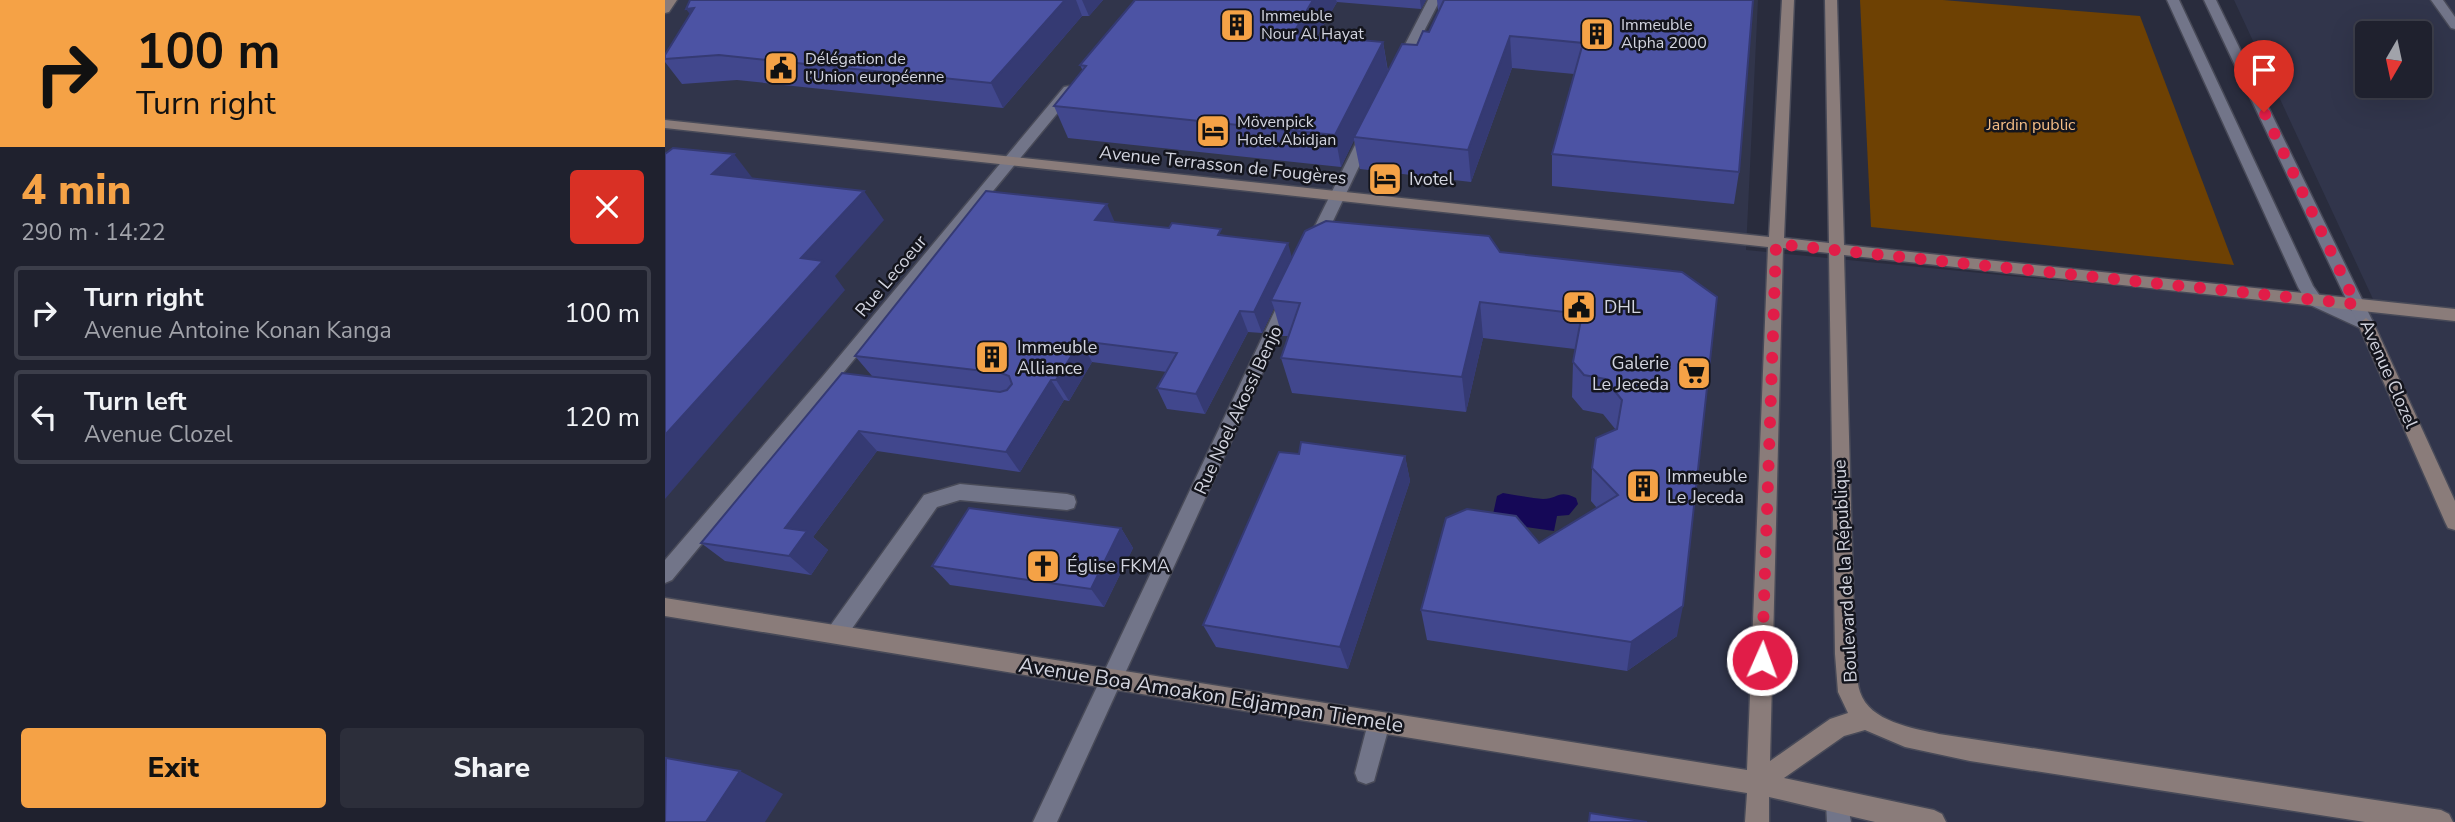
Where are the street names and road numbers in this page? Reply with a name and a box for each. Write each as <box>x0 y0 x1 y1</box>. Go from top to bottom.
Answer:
street label: Avenue Terrasson de Fougères <box>1098 140 1348 190</box>
street label: Rue Lecoeur <box>850 230 933 322</box>
street label: Avenue Clozel <box>2354 316 2424 433</box>
street label: Rue Noel Akossi Benjo <box>1188 322 1288 498</box>
street label: Boulevard de la République <box>1827 459 1863 683</box>
street label: Avenue Boa Amoakon Edjampan Tiemele <box>1017 651 1405 739</box>

